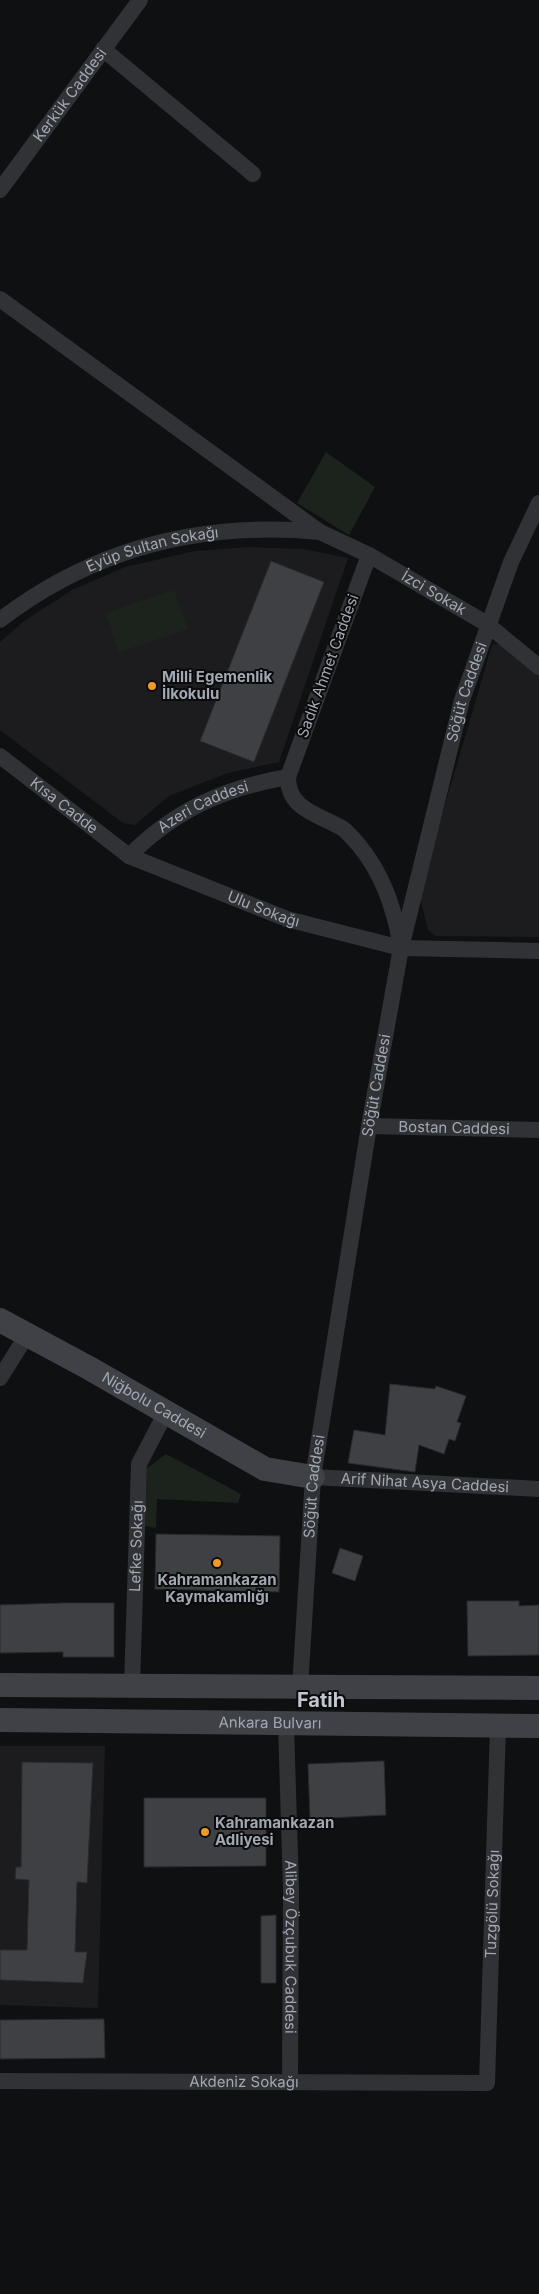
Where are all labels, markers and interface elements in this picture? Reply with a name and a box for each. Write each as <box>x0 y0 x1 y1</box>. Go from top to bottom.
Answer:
street label: Kerkük Caddesi <box>29 44 110 145</box>
street label: Eyüp Sultan Sokağı <box>83 522 219 576</box>
street label: İzci Sokak <box>398 566 471 619</box>
street label: Sadık Ahmet Caddesi <box>293 591 362 740</box>
street label: Söğüt Caddesi <box>442 639 491 744</box>
place label: Milli Egemenlik İlkokulu <box>162 667 272 703</box>
marker: Milli Egemenlik İlkokulu <box>146 680 158 692</box>
street label: Kısa Cadde <box>26 773 102 838</box>
street label: Azeri Caddesi <box>154 776 250 837</box>
street label: Ulu Sokağı <box>225 886 302 931</box>
street label: Söğüt Caddesi <box>357 1033 394 1138</box>
street label: Bostan Caddesi <box>398 1117 510 1138</box>
street label: Niğbolu Caddesi <box>99 1367 210 1442</box>
street label: Söğüt Caddesi <box>299 1433 329 1539</box>
street label: Arif Nihat Asya Caddesi <box>340 1468 509 1496</box>
street label: Lefke Sokağı <box>125 1500 147 1592</box>
marker: Kahramankazan Kaymakamlığı <box>211 1557 223 1569</box>
place label: Kahramankazan Kaymakamlığı <box>157 1570 277 1606</box>
district label: Fatih <box>297 1688 345 1712</box>
street label: Ankara Bulvarı <box>218 1712 322 1733</box>
place label: Kahramankazan Adliyesi <box>215 1813 334 1849</box>
marker: Kahramankazan Adliyesi <box>199 1826 211 1838</box>
street label: Tuzgölü Sokağı <box>481 1850 503 1959</box>
street label: Alibey Özçubuk Caddesi <box>281 1860 301 2034</box>
street label: Akdeniz Sokağı <box>189 2072 299 2091</box>

